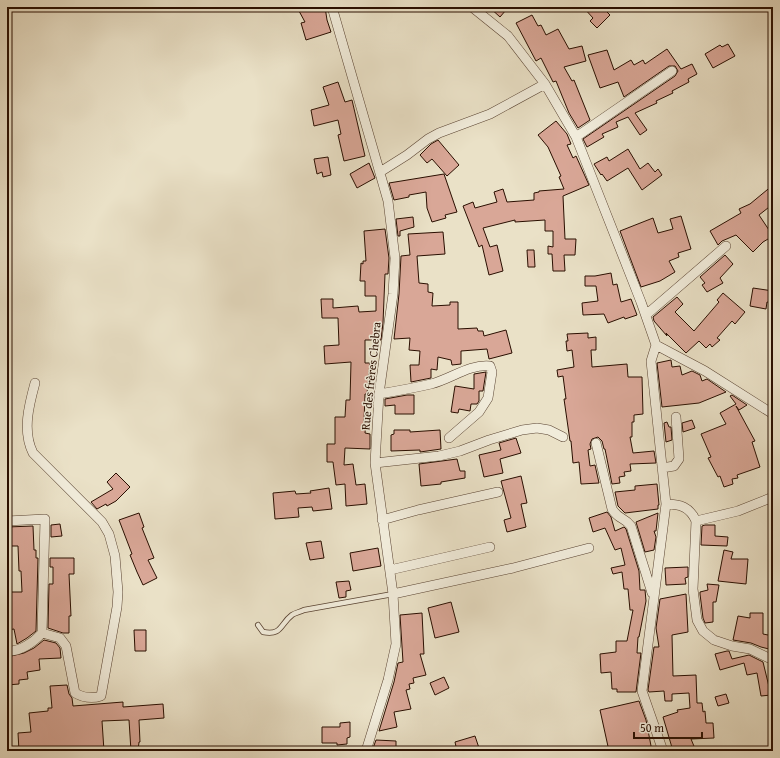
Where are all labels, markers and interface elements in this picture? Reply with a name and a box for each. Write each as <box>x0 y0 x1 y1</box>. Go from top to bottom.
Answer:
street label: Rue des frères Chebra <box>356 321 385 431</box>
scale bar <box>634 714 702 740</box>
text: 50 m <box>640 719 664 736</box>

